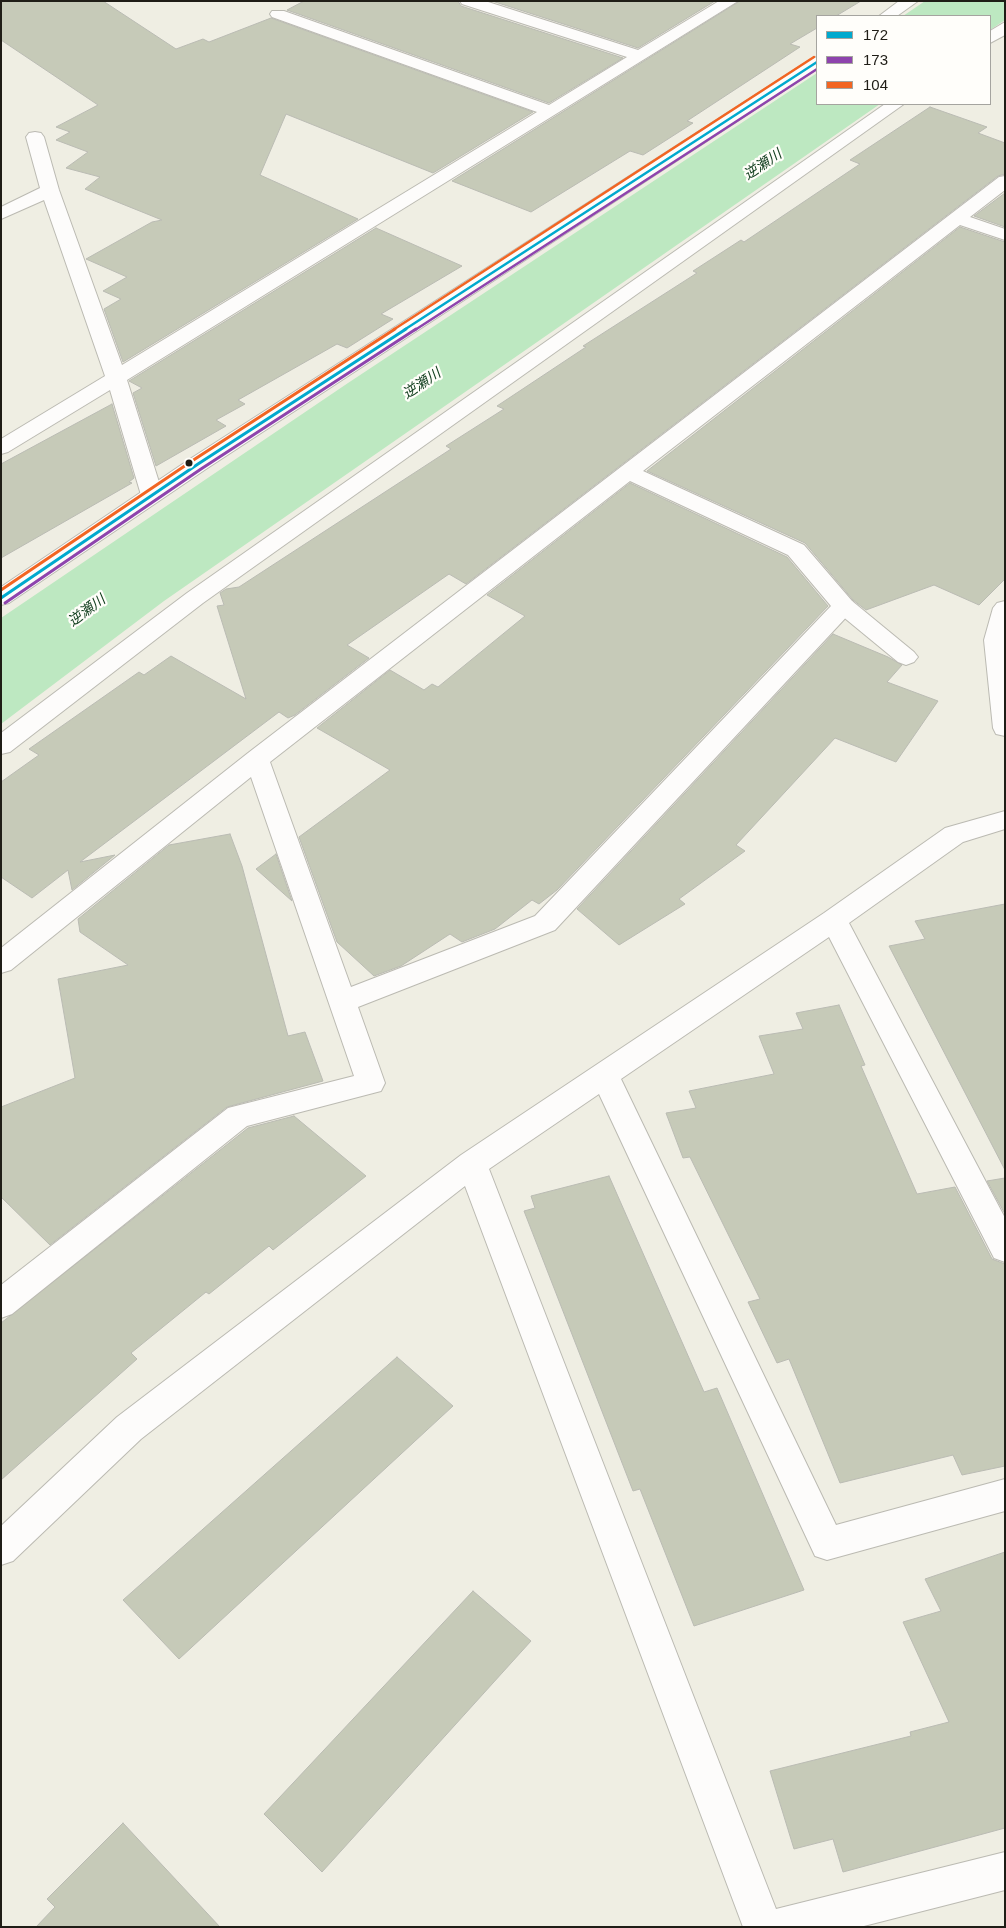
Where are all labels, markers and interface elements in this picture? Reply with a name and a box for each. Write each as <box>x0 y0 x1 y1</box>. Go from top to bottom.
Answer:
legend <box>816 15 991 105</box>
text: 172 <box>863 26 888 43</box>
text: 173 <box>863 51 888 68</box>
text: 104 <box>863 76 888 93</box>
water label: 逆瀬川 <box>741 146 785 184</box>
water label: 逆瀬川 <box>400 365 444 403</box>
unlabelled marker <box>184 458 194 468</box>
water label: 逆瀬川 <box>65 592 109 630</box>

